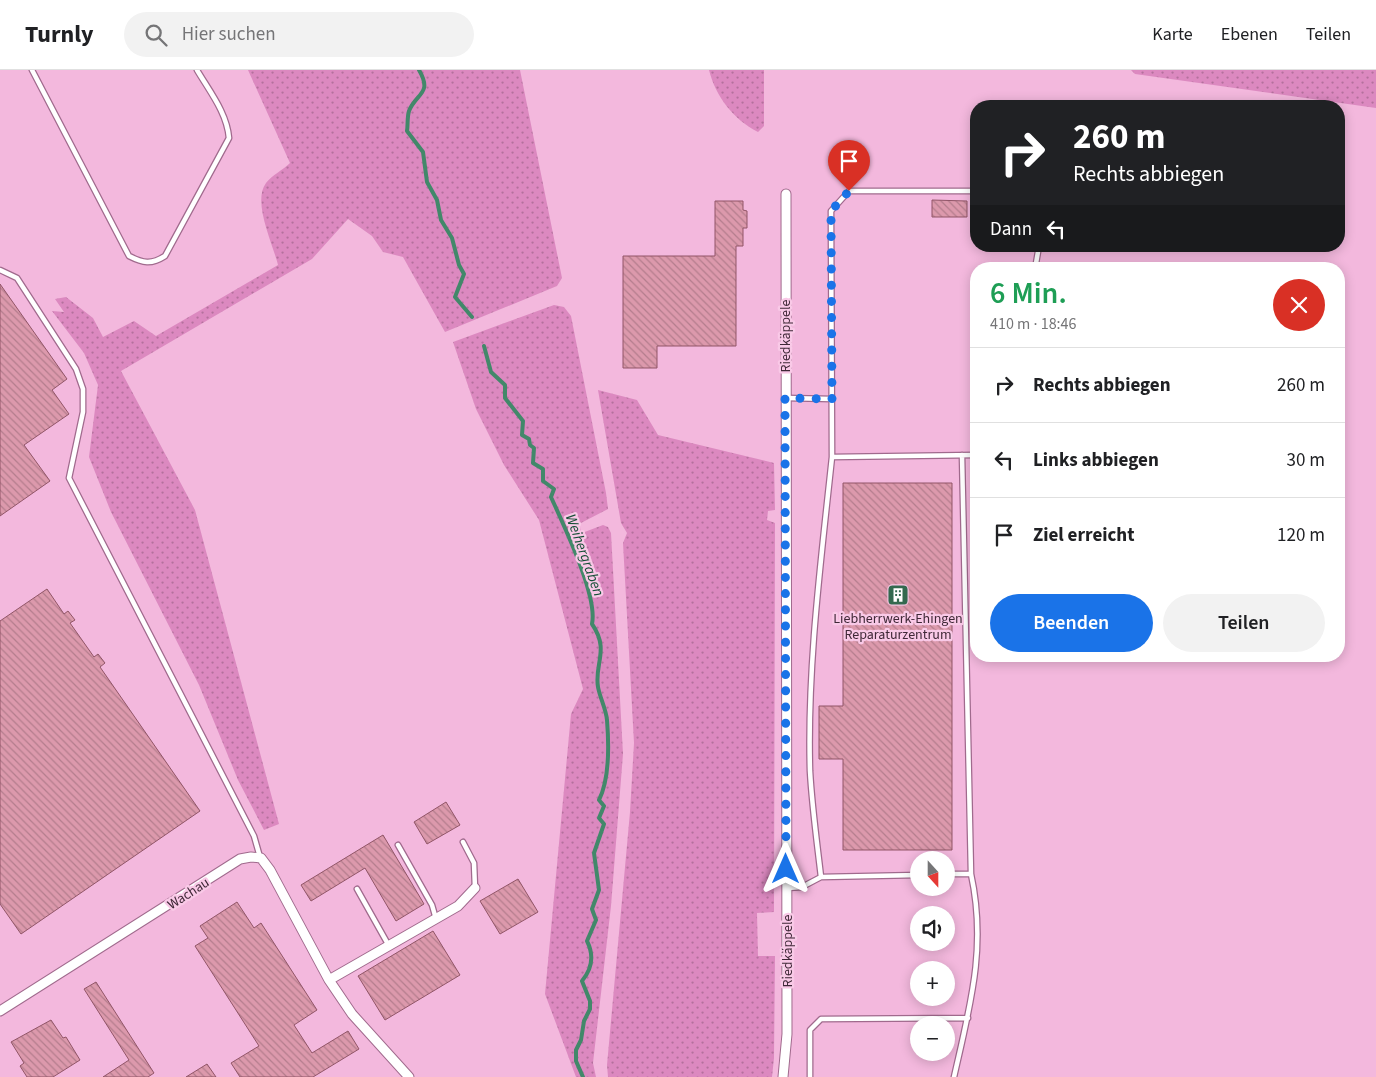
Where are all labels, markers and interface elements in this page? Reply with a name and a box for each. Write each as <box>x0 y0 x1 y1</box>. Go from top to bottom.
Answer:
search box <box>124 12 474 57</box>
text: Turnly <box>25 17 94 52</box>
icon: search <box>142 21 170 49</box>
text: Hier suchen <box>182 21 276 48</box>
text: Karte <box>1152 22 1193 47</box>
text: Ebenen <box>1221 22 1278 47</box>
text: Teilen <box>1306 22 1351 47</box>
text: 260 m <box>1073 112 1165 162</box>
icon: right <box>990 120 1055 185</box>
pin <box>828 140 870 191</box>
icon: arrive <box>835 147 863 175</box>
text: Rechts abbiegen <box>1073 158 1224 190</box>
icon: left <box>1042 215 1070 243</box>
text: Dann <box>990 216 1032 243</box>
text: 6 Min. <box>990 272 1067 315</box>
button: close <box>1273 279 1325 331</box>
street label: Riedkäppele <box>776 299 796 372</box>
text: 410 m · 18:46 <box>990 313 1077 335</box>
icon: right <box>990 371 1018 399</box>
text: Rechts abbiegen <box>1033 372 1171 399</box>
text: 260 m <box>1277 372 1325 399</box>
icon: left <box>990 446 1018 474</box>
text: Links abbiegen <box>1033 447 1159 474</box>
text: 30 m <box>1287 447 1325 474</box>
water label: Weihergraben <box>560 511 609 599</box>
icon: arrive <box>990 521 1018 549</box>
text: Ziel erreicht <box>1033 522 1134 549</box>
text: 120 m <box>1277 522 1325 549</box>
building icon: Liebherrwerk-Ehingen Reparaturzentrum <box>886 583 910 607</box>
button: Beenden <box>990 594 1153 652</box>
button: Teilen <box>1163 594 1325 652</box>
place label: Liebherrwerk-Ehingen Reparaturzentrum <box>833 609 963 645</box>
position arrow <box>759 842 811 894</box>
north arrow <box>910 851 955 896</box>
map controls <box>910 851 955 1061</box>
street label: Wachau <box>164 873 213 915</box>
button: sound <box>910 906 955 951</box>
street label: Riedkäppele <box>778 914 798 987</box>
button: + <box>910 961 955 1006</box>
button: − <box>910 1016 955 1061</box>

